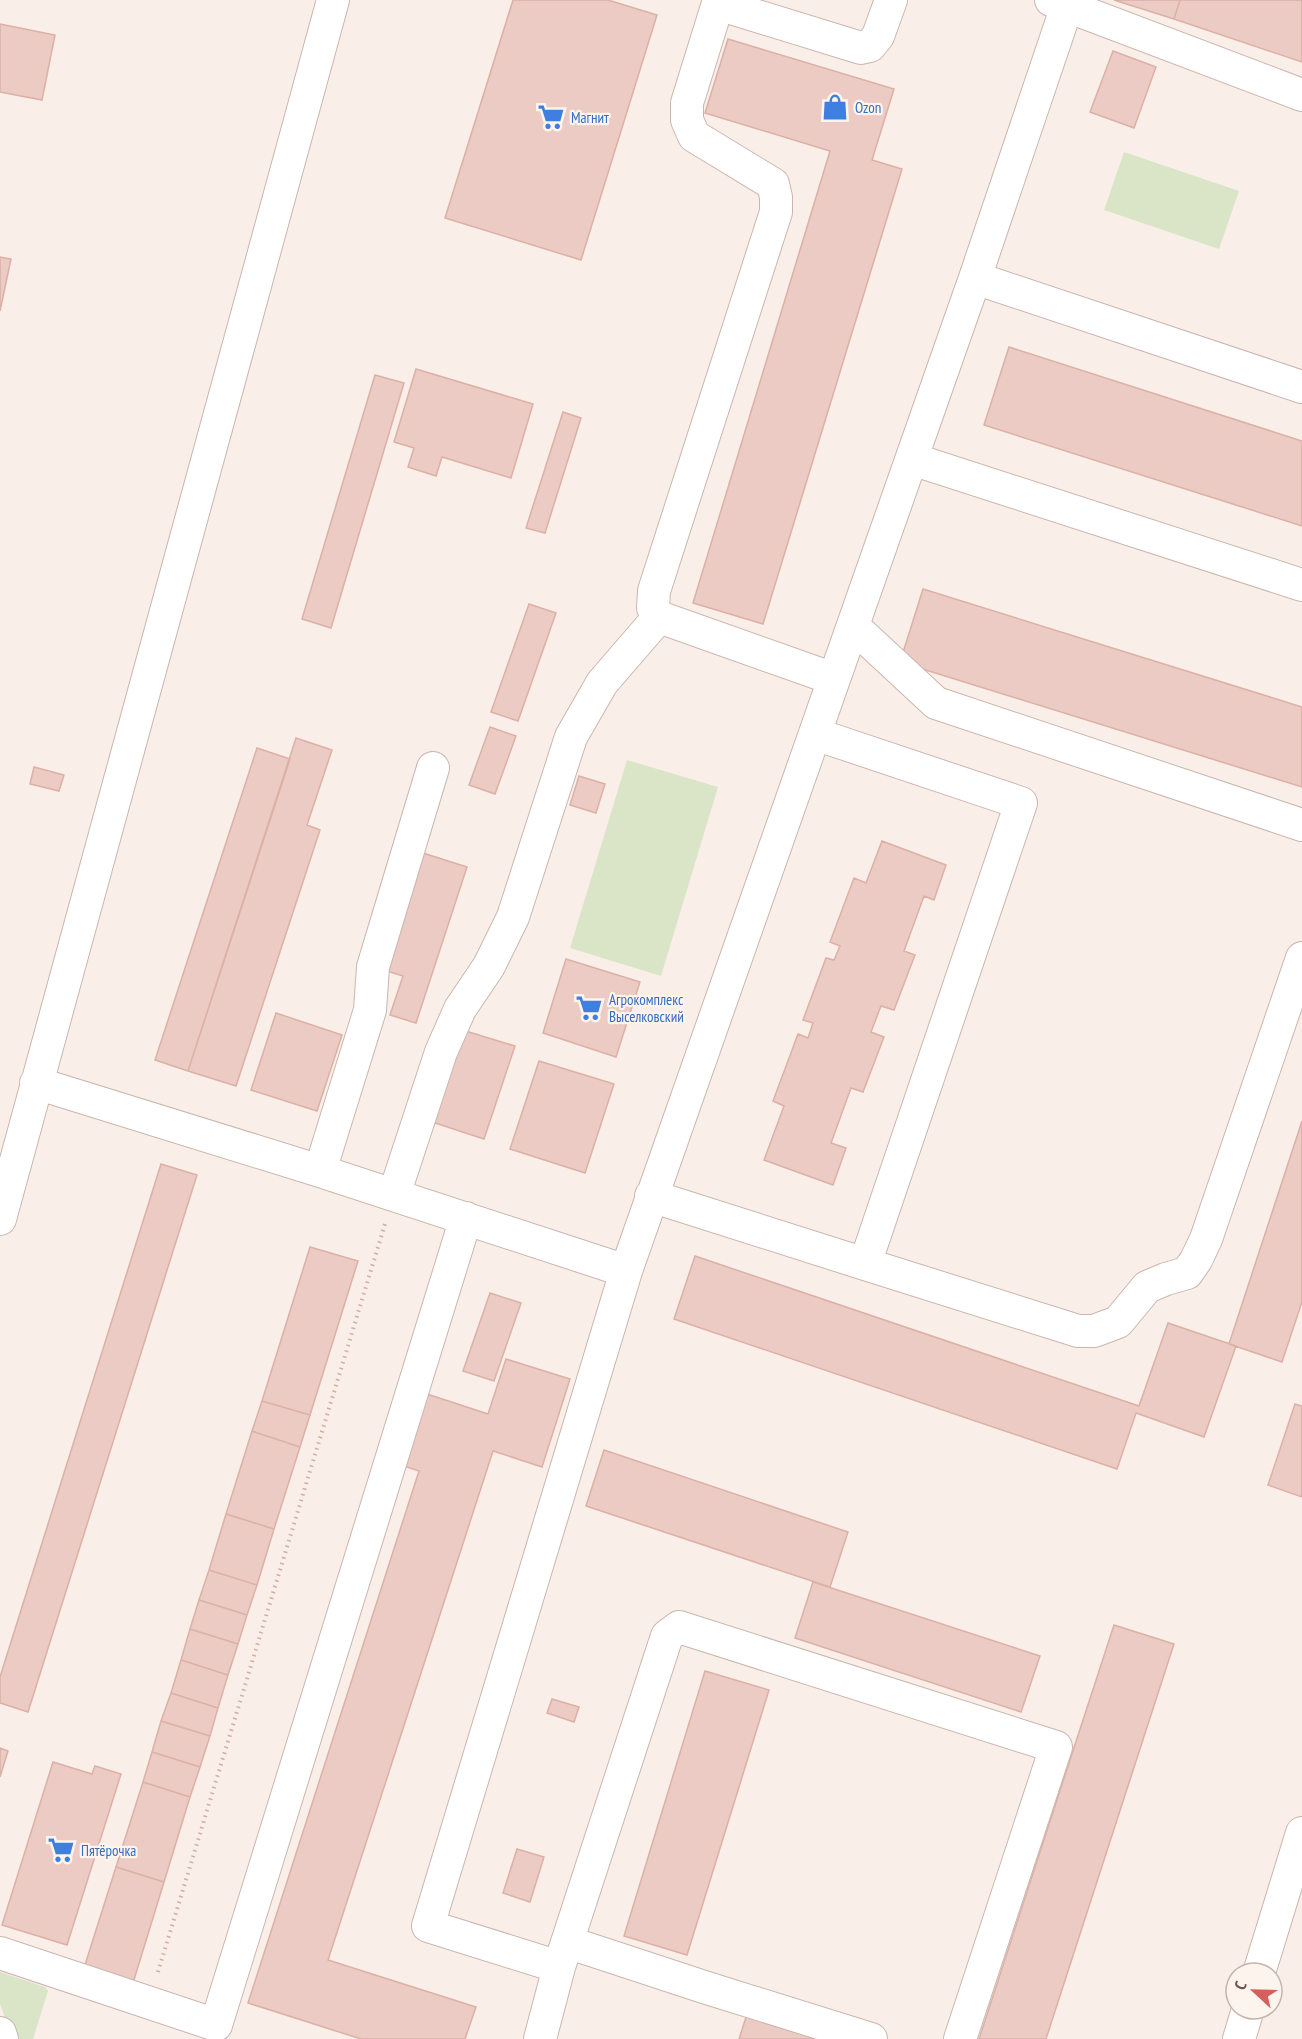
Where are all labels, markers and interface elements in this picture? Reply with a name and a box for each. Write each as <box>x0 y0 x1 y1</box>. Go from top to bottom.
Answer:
shop icon: Ozon <box>820 92 850 122</box>
place label: Ozon <box>855 98 881 117</box>
supermarket icon: Магнит <box>536 102 566 132</box>
place label: Магнит <box>571 108 609 127</box>
place label: Агрокомплекс Выселковский <box>609 990 684 1026</box>
supermarket icon: Агрокомплекс Выселковский <box>574 993 604 1023</box>
supermarket icon: Пятёрочка <box>46 1835 76 1865</box>
place label: Пятёрочка <box>81 1841 136 1860</box>
north arrow <box>1224 1961 1284 2021</box>
text: С <box>1229 1978 1251 1993</box>

